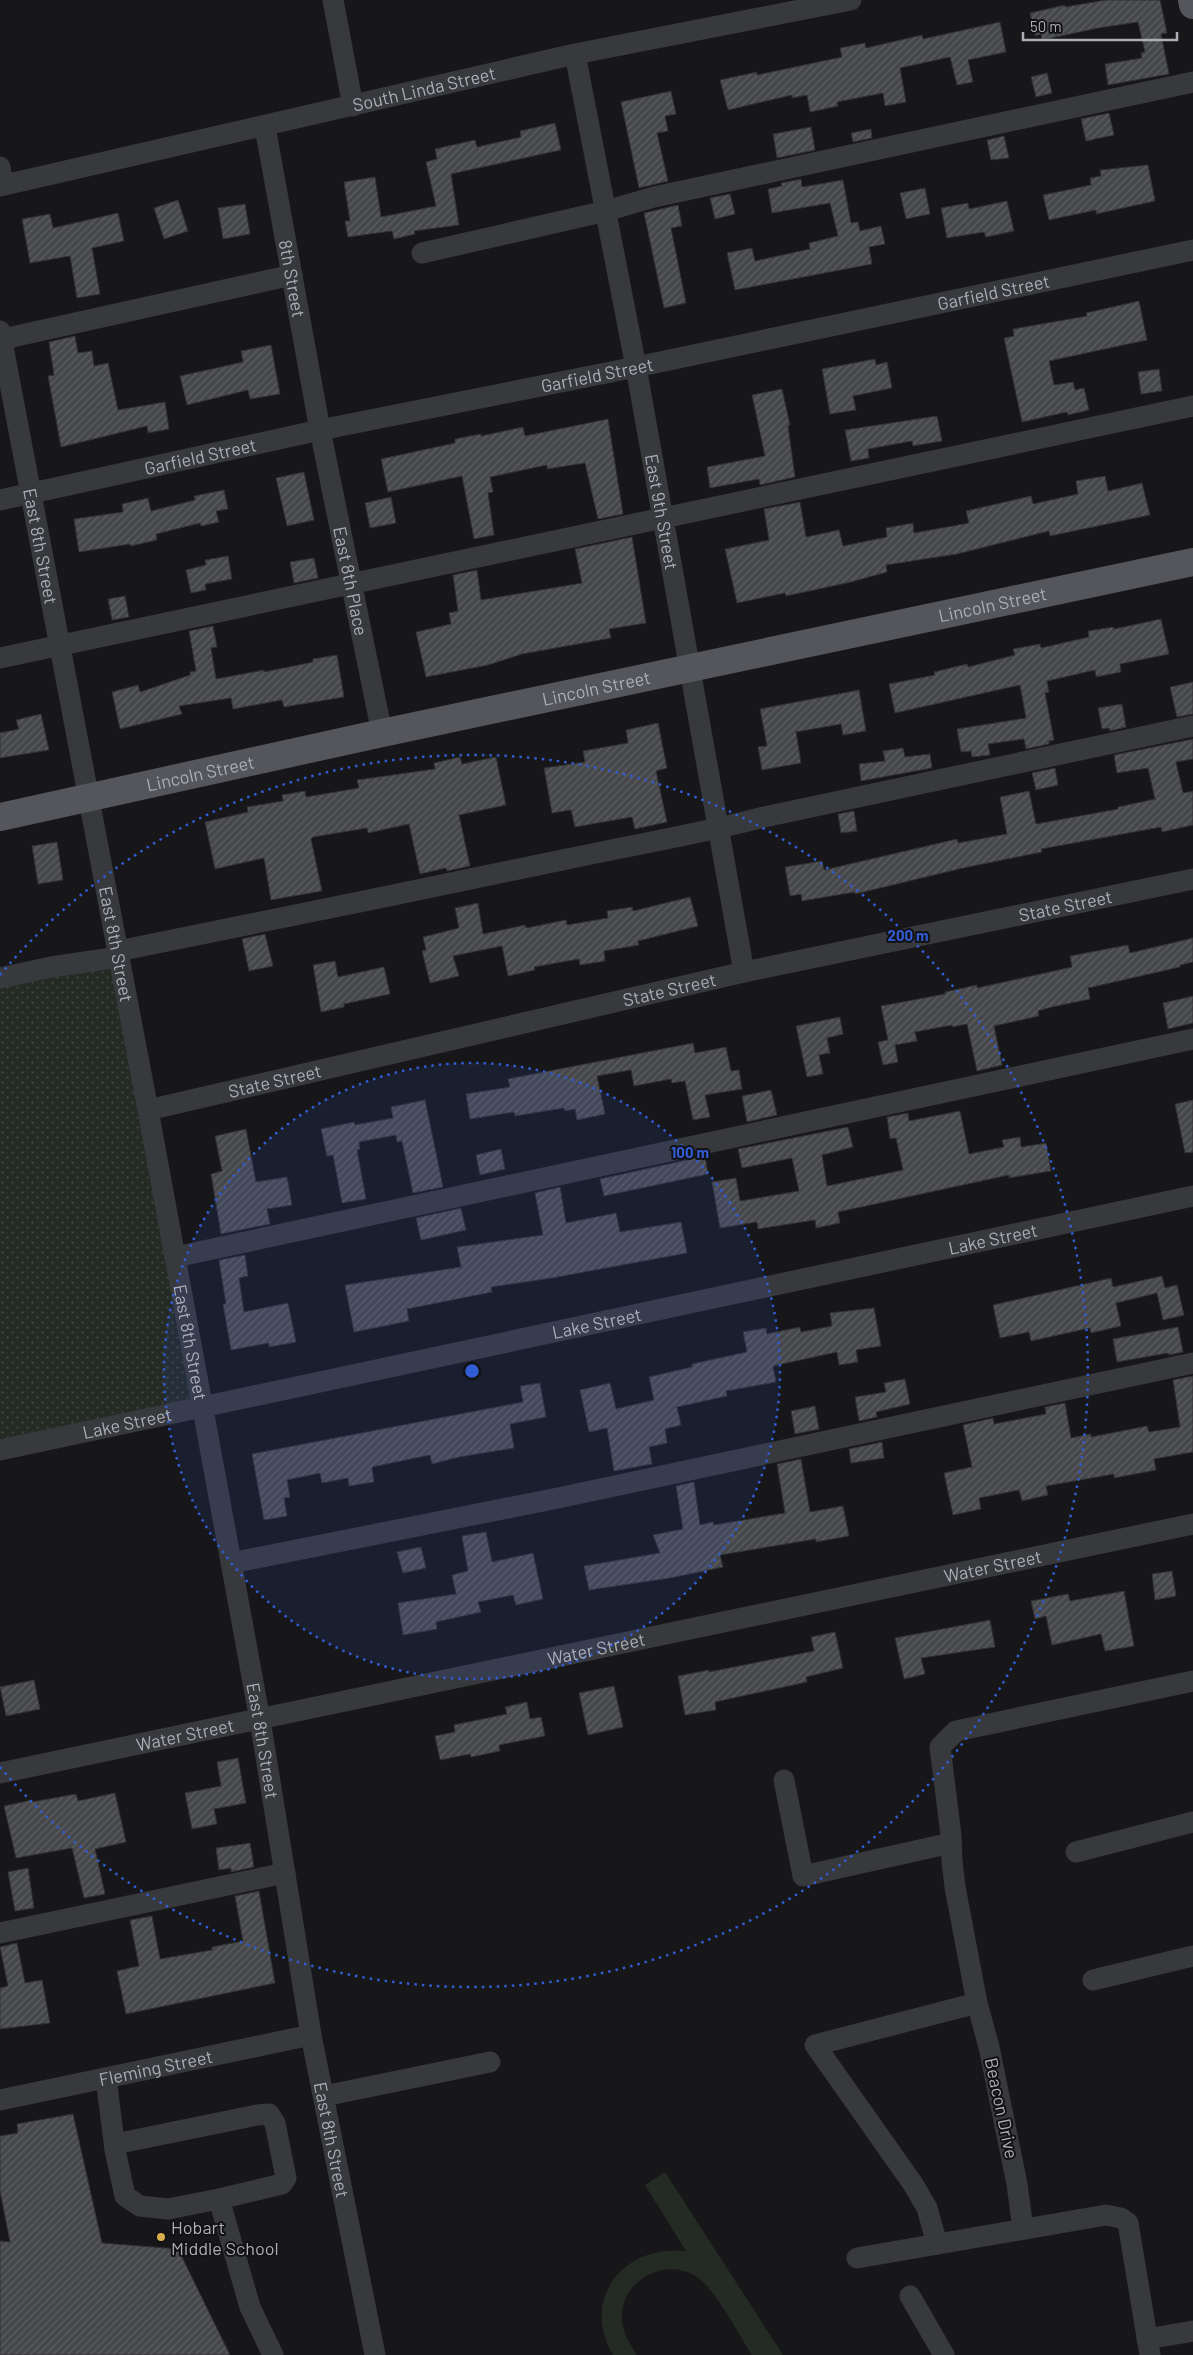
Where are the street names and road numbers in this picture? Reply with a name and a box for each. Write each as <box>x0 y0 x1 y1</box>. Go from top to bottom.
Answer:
street label: South Linda Street <box>350 62 498 116</box>
street label: 8th Street <box>275 238 310 319</box>
street label: Garfield Street <box>935 269 1052 314</box>
street label: Garfield Street <box>539 353 655 397</box>
street label: Garfield Street <box>142 433 258 479</box>
street label: East 9th Street <box>641 452 683 572</box>
street label: East 8th Street <box>19 486 63 606</box>
street label: East 8th Place <box>329 524 373 638</box>
street label: Lincoln Street <box>936 582 1049 626</box>
street label: Lincoln Street <box>540 666 652 710</box>
street label: Lincoln Street <box>144 750 256 796</box>
street label: East 8th Street <box>95 884 138 1004</box>
street label: State Street <box>1017 885 1114 926</box>
street label: State Street <box>620 968 718 1011</box>
street label: State Street <box>226 1059 323 1102</box>
street label: Lake Street <box>946 1218 1039 1259</box>
street label: East 8th Street <box>169 1282 212 1402</box>
street label: Lake Street <box>550 1303 643 1343</box>
street label: Lake Street <box>81 1403 174 1443</box>
street label: Water Street <box>942 1545 1043 1587</box>
street label: Water Street <box>545 1628 647 1669</box>
street label: East 8th Street <box>242 1681 284 1800</box>
street label: Water Street <box>134 1713 236 1755</box>
street label: Fleming Street <box>97 2045 214 2090</box>
street label: Beacon Drive <box>981 2056 1023 2160</box>
street label: East 8th Street <box>310 2080 354 2199</box>

